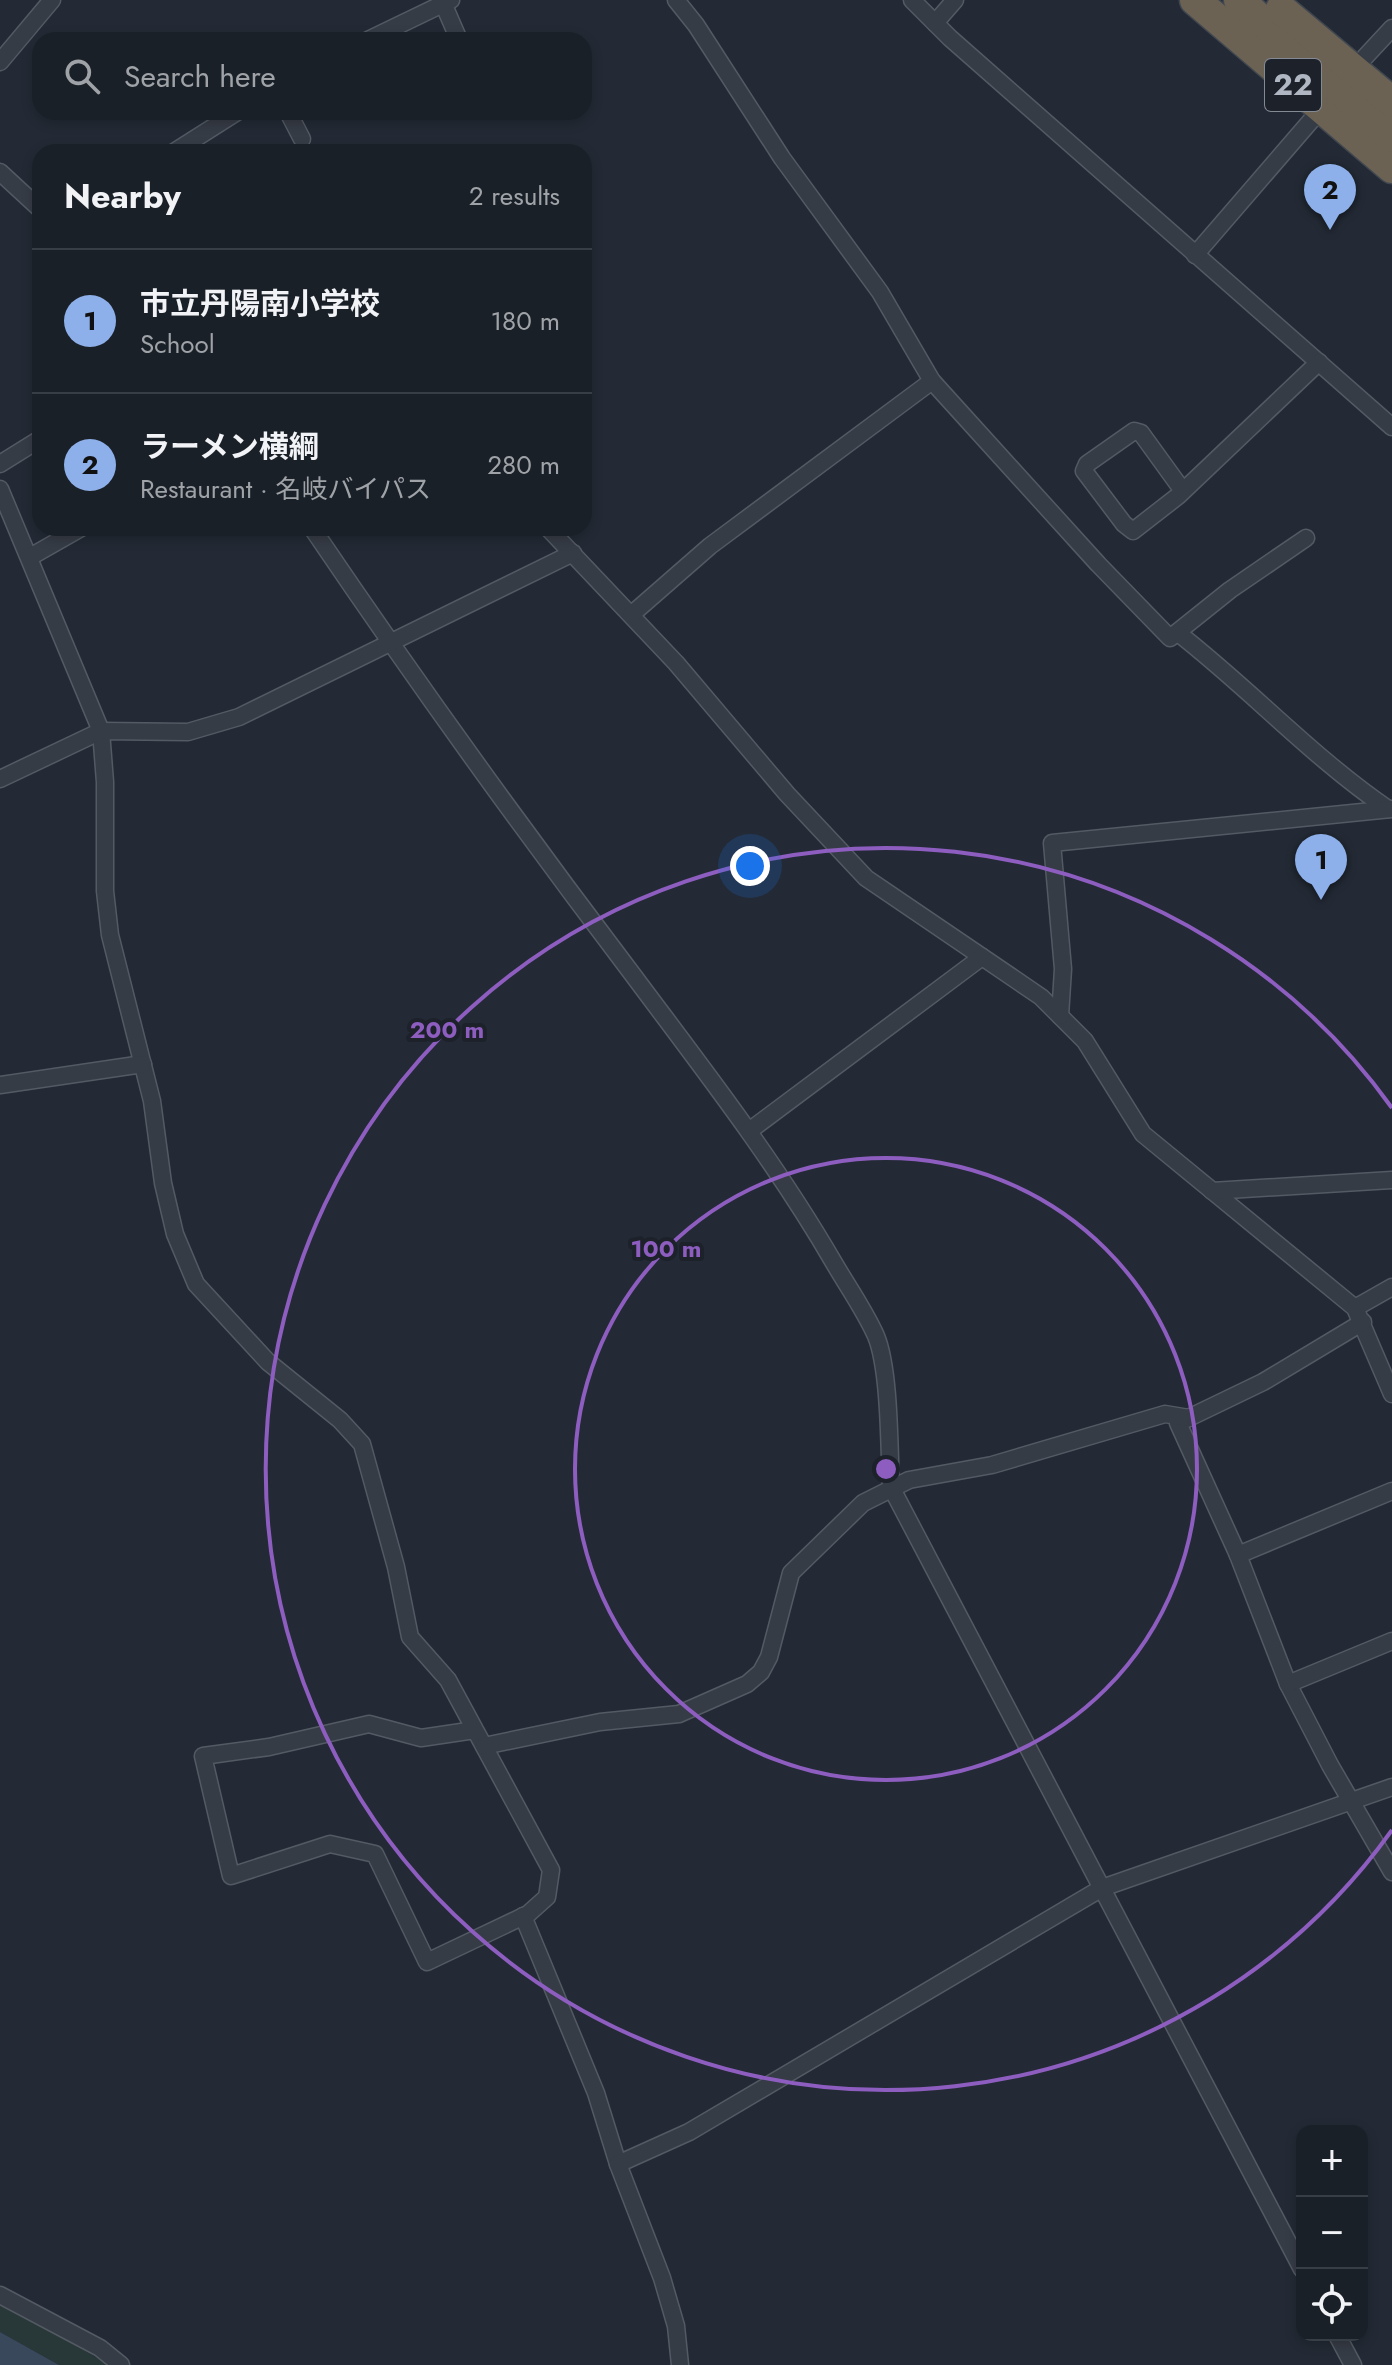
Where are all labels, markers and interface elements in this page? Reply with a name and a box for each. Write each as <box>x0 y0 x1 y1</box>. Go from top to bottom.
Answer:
search box <box>32 32 592 120</box>
icon: search <box>60 54 104 98</box>
text: Search here <box>124 55 276 98</box>
road number: 22 <box>1265 59 1321 111</box>
pin: 2 <box>1304 164 1356 230</box>
text: Nearby <box>64 172 181 221</box>
text: 2 results <box>469 177 560 215</box>
text: 市立丹陽南小学校 <box>140 282 380 325</box>
text: 1 <box>83 302 97 340</box>
text: 180 m <box>490 302 560 340</box>
text: School <box>140 325 215 363</box>
text: ラーメン横綱 <box>140 425 319 468</box>
text: 2 <box>81 446 99 484</box>
text: 280 m <box>487 446 560 484</box>
text: Restaurant · 名岐バイパス <box>140 470 431 508</box>
pin: 1 <box>1295 834 1347 900</box>
your location <box>730 846 770 886</box>
text: 200 m <box>410 1012 484 1047</box>
text: 100 m <box>631 1231 701 1266</box>
centre of rings <box>872 1455 900 1483</box>
map controls <box>1296 2125 1368 2341</box>
button: + <box>1296 2125 1368 2197</box>
button: − <box>1296 2197 1368 2269</box>
button: locate <box>1296 2269 1368 2341</box>

